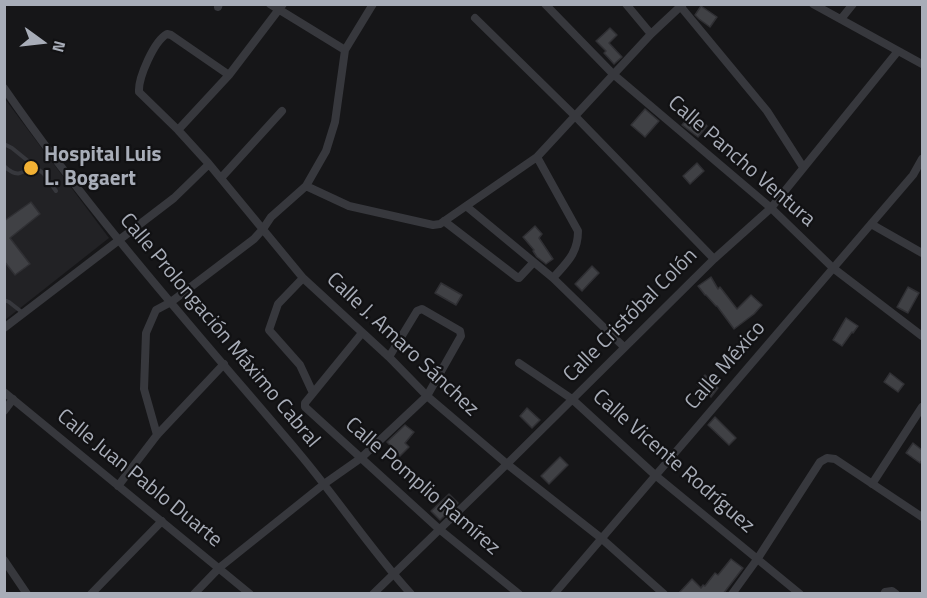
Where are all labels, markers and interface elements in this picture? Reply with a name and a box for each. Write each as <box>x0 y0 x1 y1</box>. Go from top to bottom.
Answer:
north arrow <box>12 12 72 72</box>
text: N <box>46 38 72 55</box>
street label: Calle Pancho Ventura <box>662 91 820 233</box>
place label: Hospital Luis L. Bogaert <box>44 143 162 193</box>
marker: Hospital Luis L. Bogaert <box>22 159 40 177</box>
street label: Calle Prolongación Máximo Cabral <box>114 209 324 453</box>
street label: Calle Cristóbal Colón <box>559 244 703 388</box>
street label: Calle J. Amaro Sánchez <box>321 268 483 422</box>
street label: Calle México <box>681 317 771 415</box>
street label: Calle Vicente Rodríguez <box>587 385 759 539</box>
street label: Calle Juan Pablo Duarte <box>51 405 227 553</box>
street label: Calle Pomplio Ramírez <box>339 413 505 561</box>

